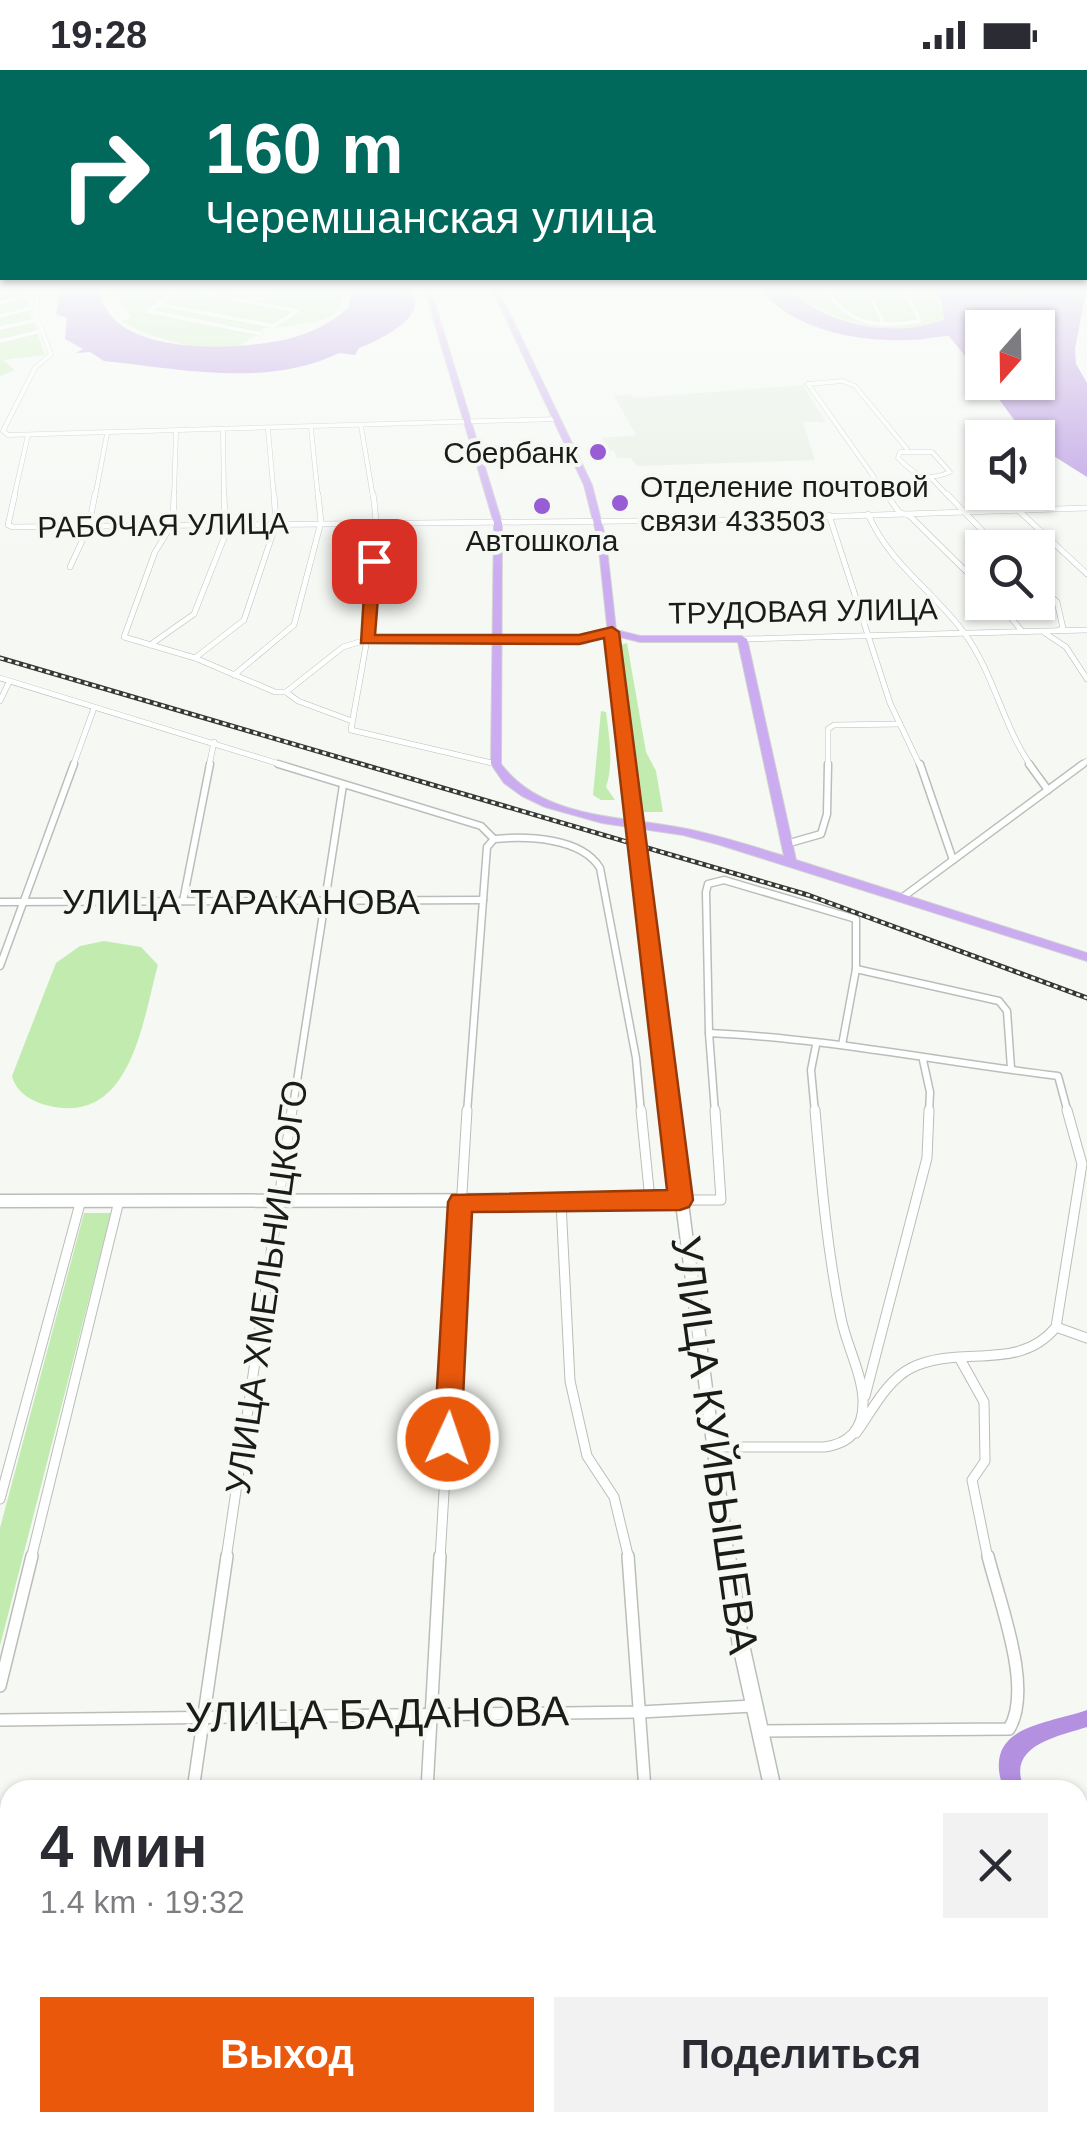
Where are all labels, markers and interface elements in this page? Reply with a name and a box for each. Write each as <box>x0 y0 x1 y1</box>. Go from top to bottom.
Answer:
text: 19:28 <box>50 14 147 56</box>
icon: right <box>40 110 170 240</box>
text: 160 m <box>205 110 403 188</box>
text: Черемшанская улица <box>205 192 656 243</box>
north arrow <box>965 310 1055 400</box>
map controls <box>965 310 1055 620</box>
button: sound <box>965 420 1055 510</box>
place label: Сбербанк <box>443 436 579 469</box>
marker: Сбербанк <box>587 441 609 463</box>
place label: Отделение почтовой связи 433503 <box>640 470 929 537</box>
marker: Отделение почтовой связи 433503 <box>609 492 631 514</box>
marker: Автошкола <box>531 495 553 517</box>
street label: РАБОЧАЯ УЛИЦА <box>37 506 289 544</box>
pin <box>332 519 417 604</box>
place label: Автошкола <box>465 524 619 557</box>
button: search <box>965 530 1055 620</box>
icon: arrive <box>347 534 402 589</box>
street label: ТРУДОВАЯ УЛИЦА <box>668 592 938 630</box>
street label: УЛИЦА ТАРАКАНОВА <box>62 882 421 921</box>
street label: УЛИЦА ХМЕЛЬНИЦКОГО <box>218 1077 314 1497</box>
street label: УЛИЦА КУЙБЫШЕВА <box>662 1233 769 1657</box>
position arrow <box>396 1387 500 1491</box>
street label: УЛИЦА БАДАНОВА <box>185 1687 569 1741</box>
text: 4 мин <box>40 1813 208 1880</box>
button: close <box>943 1813 1048 1918</box>
text: 1.4 km · 19:32 <box>40 1884 245 1920</box>
button: Выход <box>40 1997 534 2112</box>
button: Поделиться <box>554 1997 1048 2112</box>

